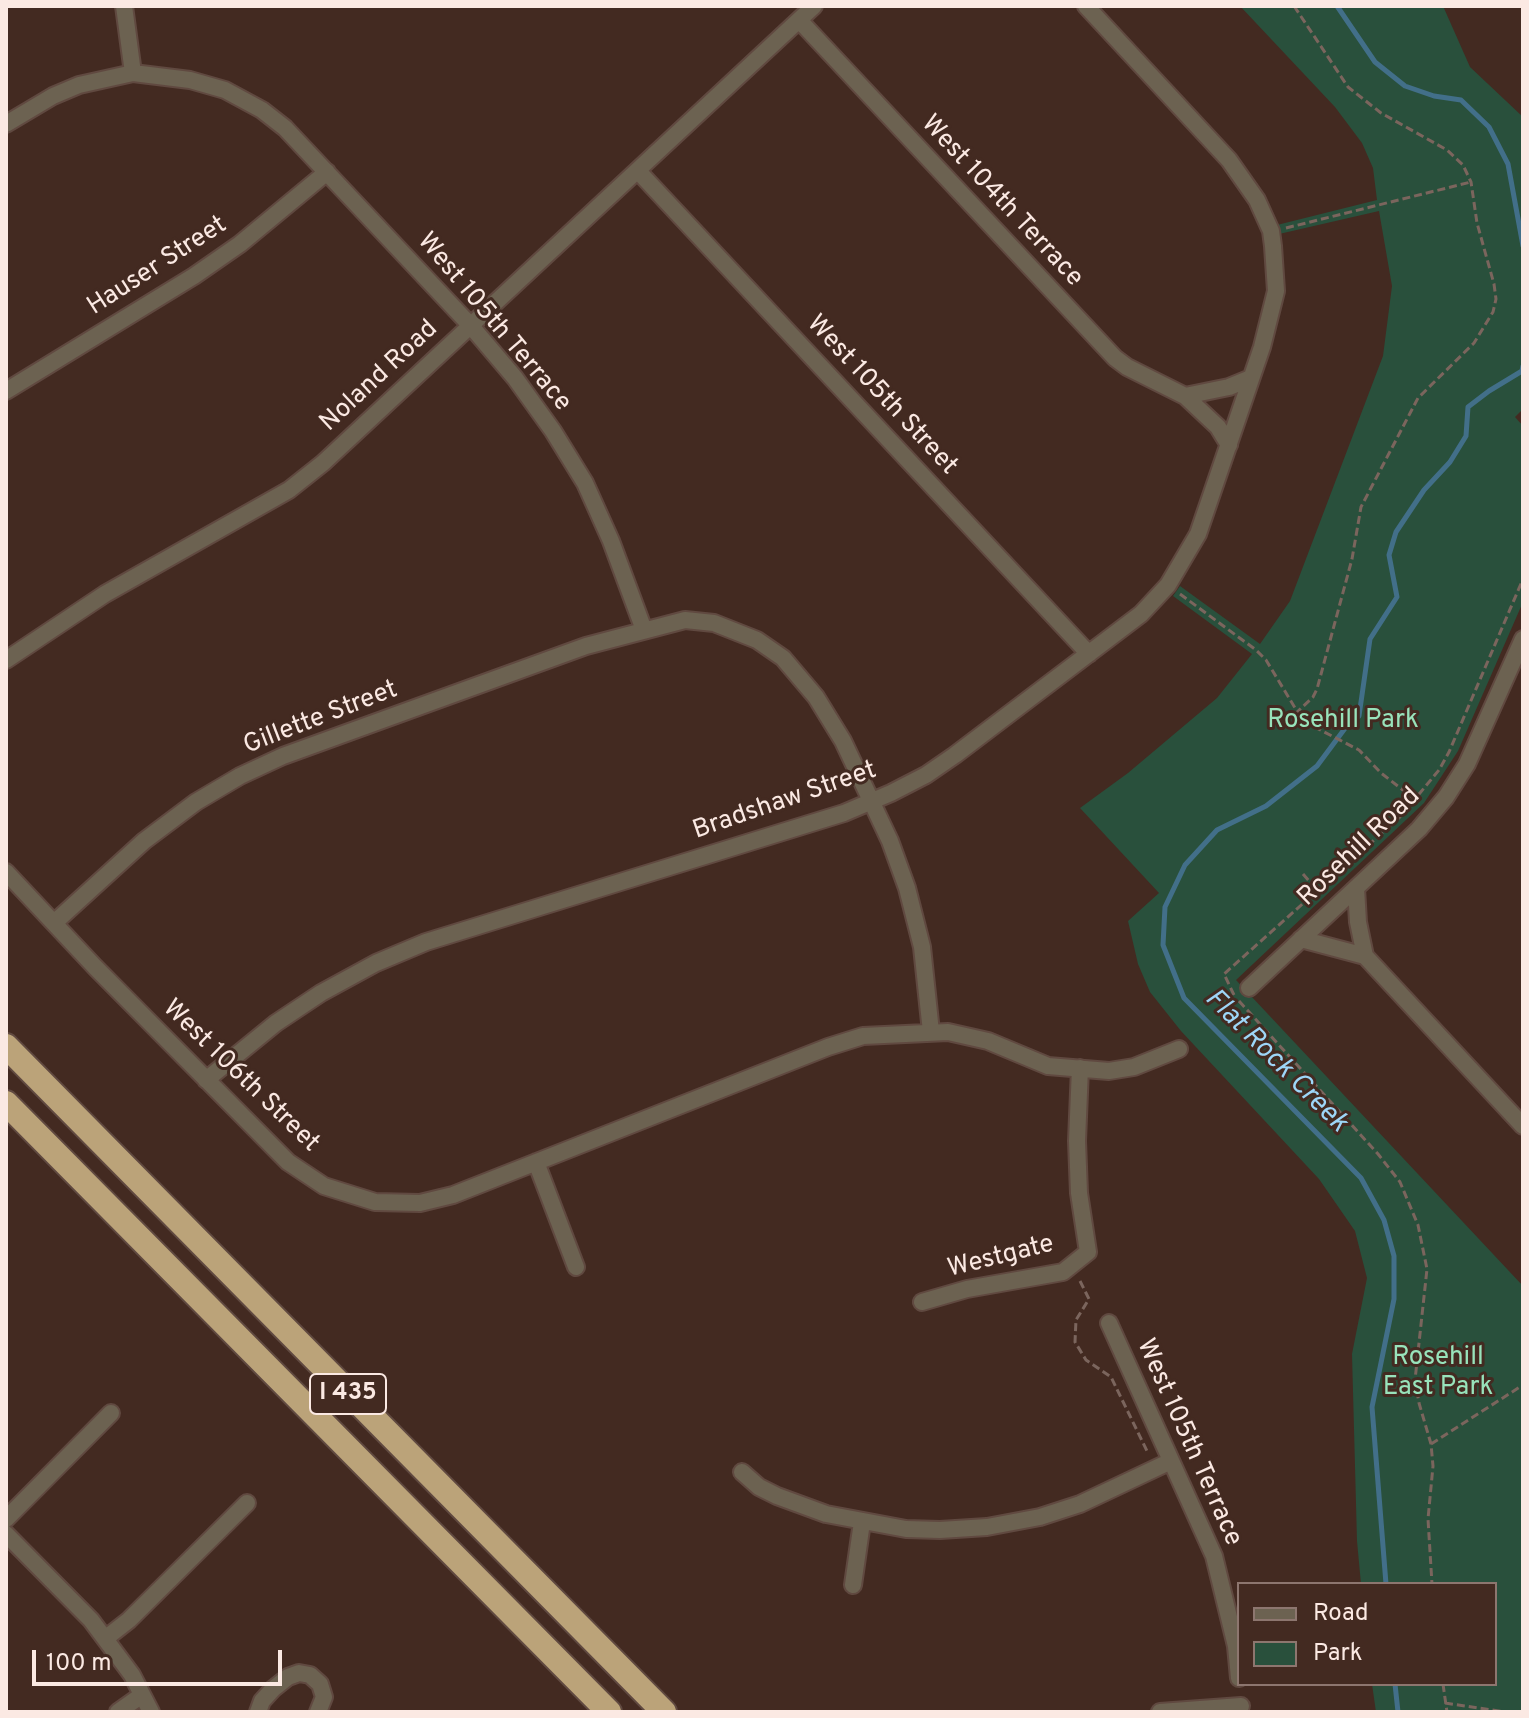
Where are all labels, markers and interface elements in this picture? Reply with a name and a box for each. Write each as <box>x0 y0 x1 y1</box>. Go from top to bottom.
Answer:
street label: West 104th Terrace <box>913 110 1089 294</box>
street label: Hauser Street <box>83 210 233 324</box>
street label: West 105th Terrace <box>409 227 577 419</box>
street label: West 105th Street <box>799 310 963 482</box>
street label: Noland Road <box>315 315 445 439</box>
street label: Gillette Street <box>240 675 402 763</box>
park label: Rosehill Park <box>1267 706 1419 738</box>
street label: Bradshaw Street <box>689 756 881 848</box>
street label: Rosehill Road <box>1292 782 1428 914</box>
water label: Flat Rock Creek <box>1196 983 1354 1141</box>
street label: West 106th Street <box>155 994 325 1160</box>
street label: Westgate <box>945 1230 1057 1286</box>
street label: West 105th Terrace <box>1128 1335 1248 1551</box>
park label: Rosehill East Park <box>1383 1343 1493 1404</box>
road number: I 435 <box>310 1374 386 1414</box>
legend <box>1237 1582 1497 1686</box>
text: Road <box>1313 1599 1369 1629</box>
scale bar <box>36 1634 286 1684</box>
text: Park <box>1313 1639 1363 1669</box>
text: 100 m <box>46 1649 112 1679</box>

